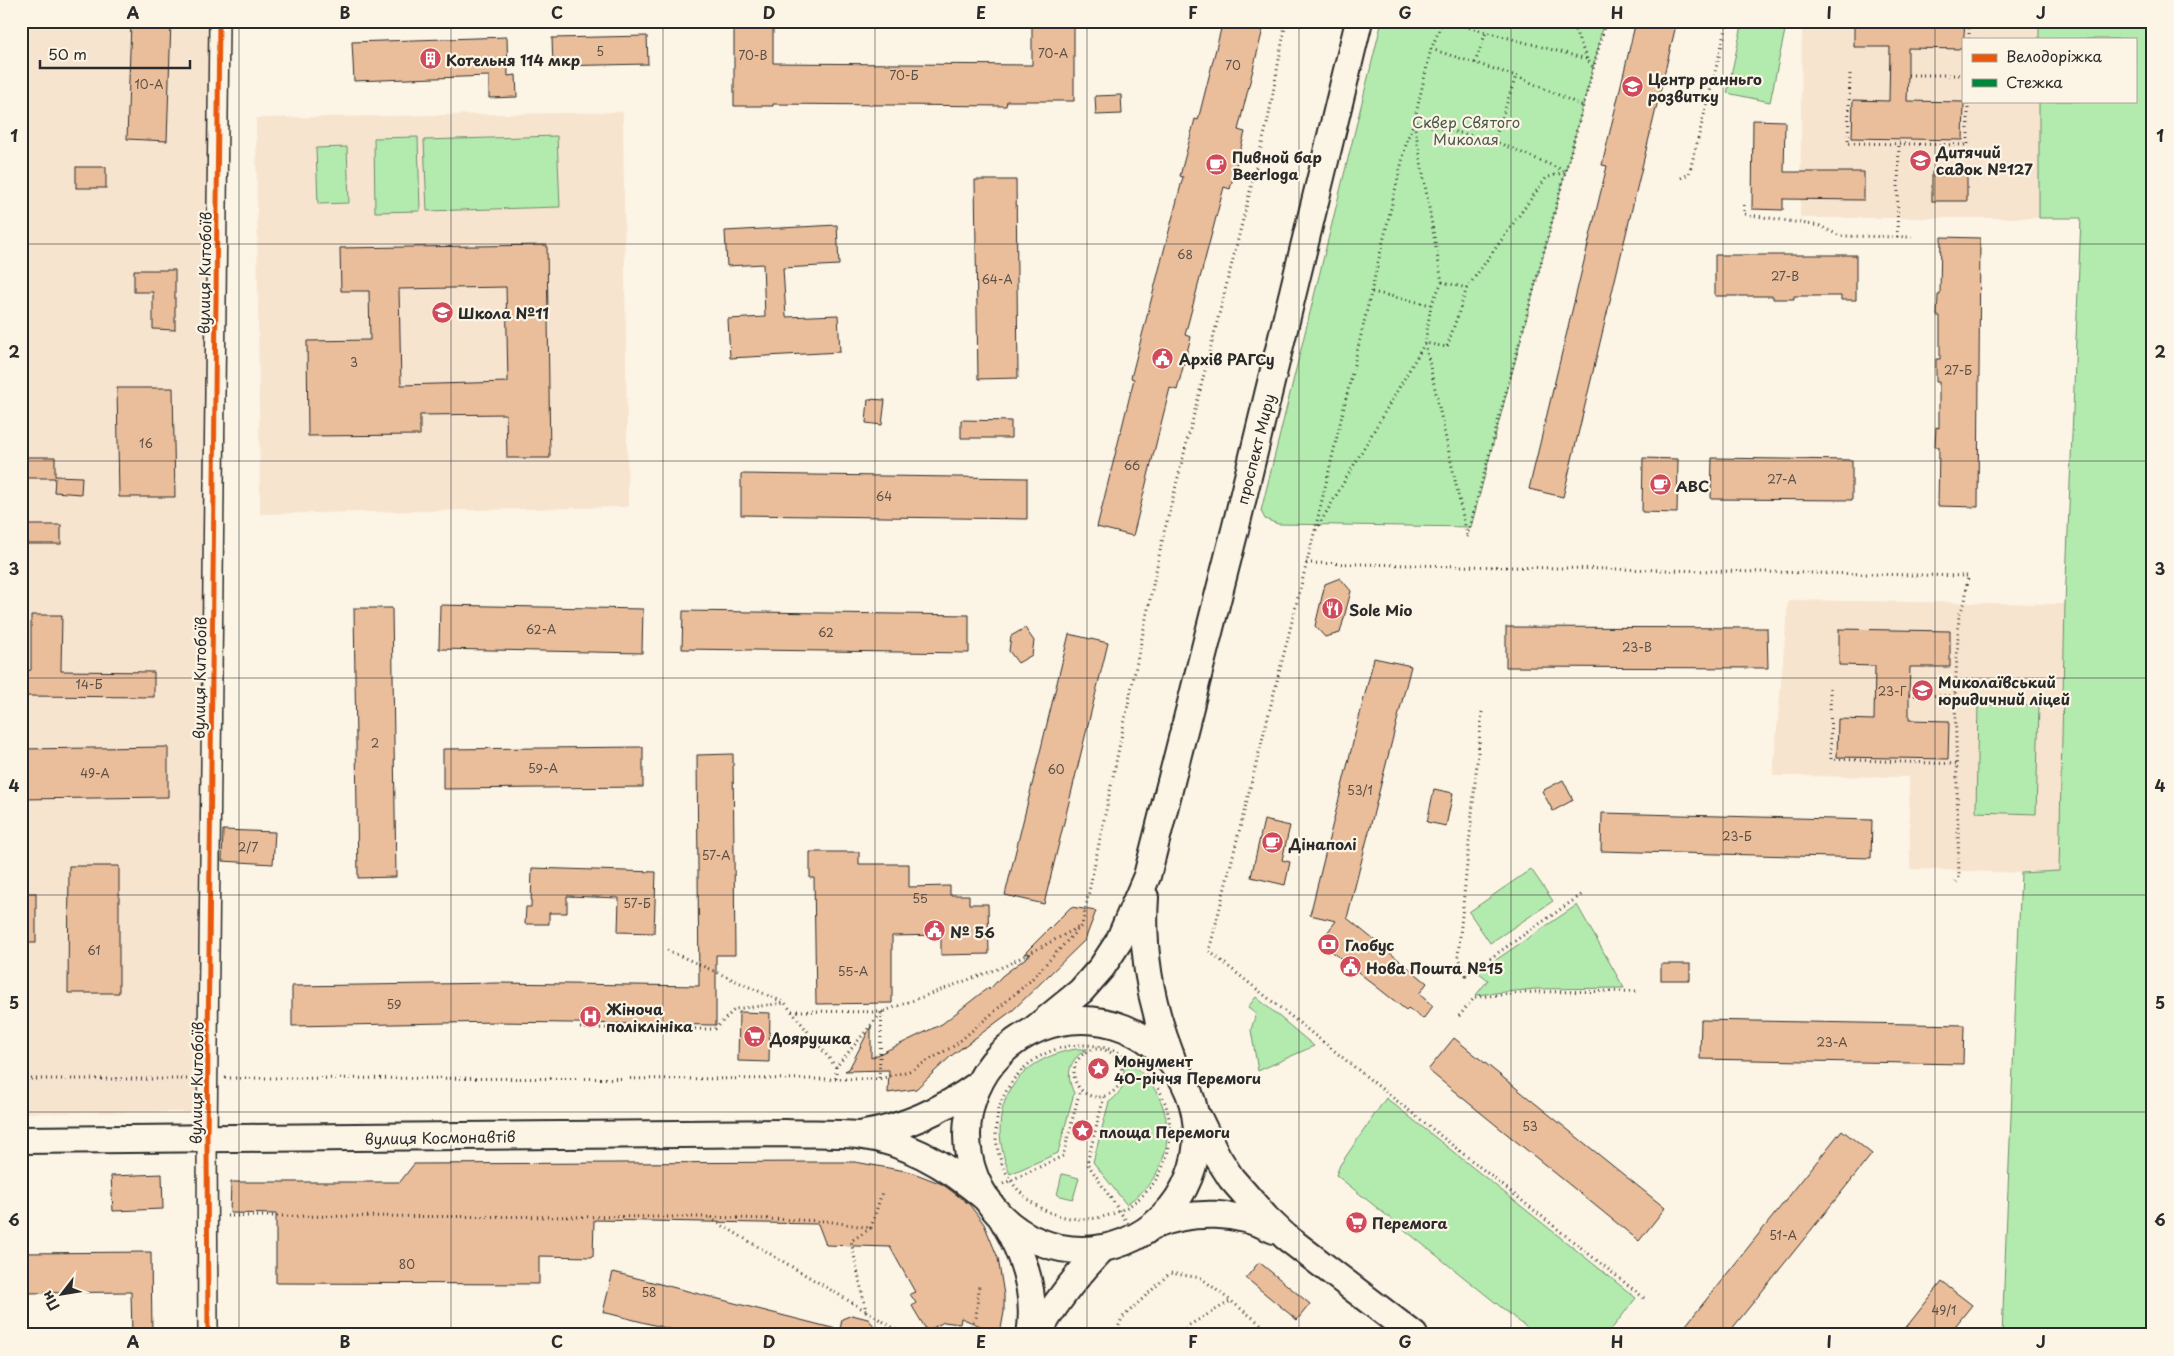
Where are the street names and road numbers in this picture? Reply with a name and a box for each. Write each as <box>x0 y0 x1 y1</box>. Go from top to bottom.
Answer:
street label: вулиця Китобоїв <box>191 212 217 334</box>
street label: проспект Миру <box>1230 391 1280 507</box>
street label: вулиця Китобоїв <box>186 617 212 739</box>
street label: вулиця Китобоїв <box>183 1022 209 1144</box>
street label: вулиця Космонавтів <box>364 1124 516 1150</box>

